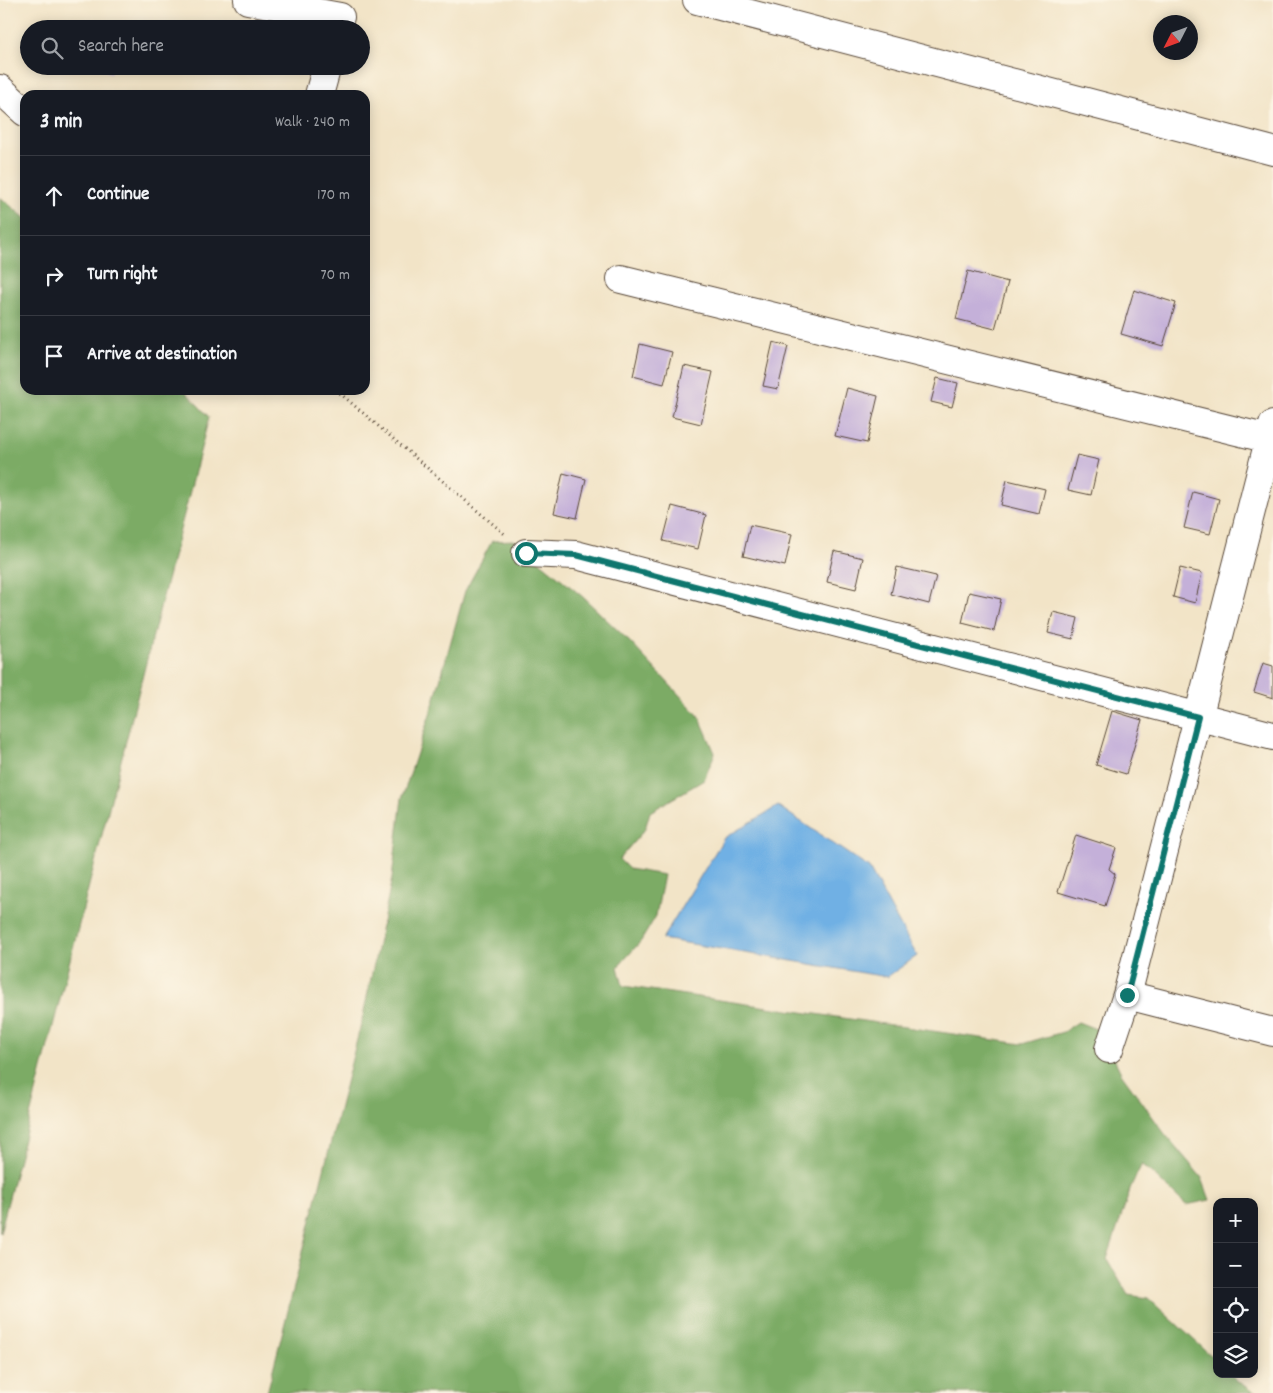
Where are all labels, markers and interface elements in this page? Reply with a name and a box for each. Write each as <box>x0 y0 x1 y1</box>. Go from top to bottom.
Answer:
north arrow <box>1153 15 1198 60</box>
search box <box>20 20 370 75</box>
icon: search <box>38 34 66 62</box>
text: Search here <box>78 34 164 61</box>
text: 3 min <box>40 108 82 138</box>
text: Walk · 240 m <box>275 111 350 134</box>
icon: ahead <box>40 182 68 210</box>
text: Continue <box>87 182 149 209</box>
text: 170 m <box>317 184 350 207</box>
icon: right <box>40 262 68 290</box>
text: Turn right <box>87 262 158 289</box>
text: 70 m <box>320 264 350 287</box>
icon: arrive <box>40 342 68 370</box>
text: Arrive at destination <box>87 342 237 369</box>
route start <box>515 542 538 565</box>
route end <box>1116 984 1139 1007</box>
map controls <box>1213 1198 1258 1378</box>
button: + <box>1213 1198 1258 1243</box>
button: − <box>1213 1243 1258 1288</box>
button: locate <box>1213 1288 1258 1333</box>
button: layers <box>1213 1333 1258 1378</box>

